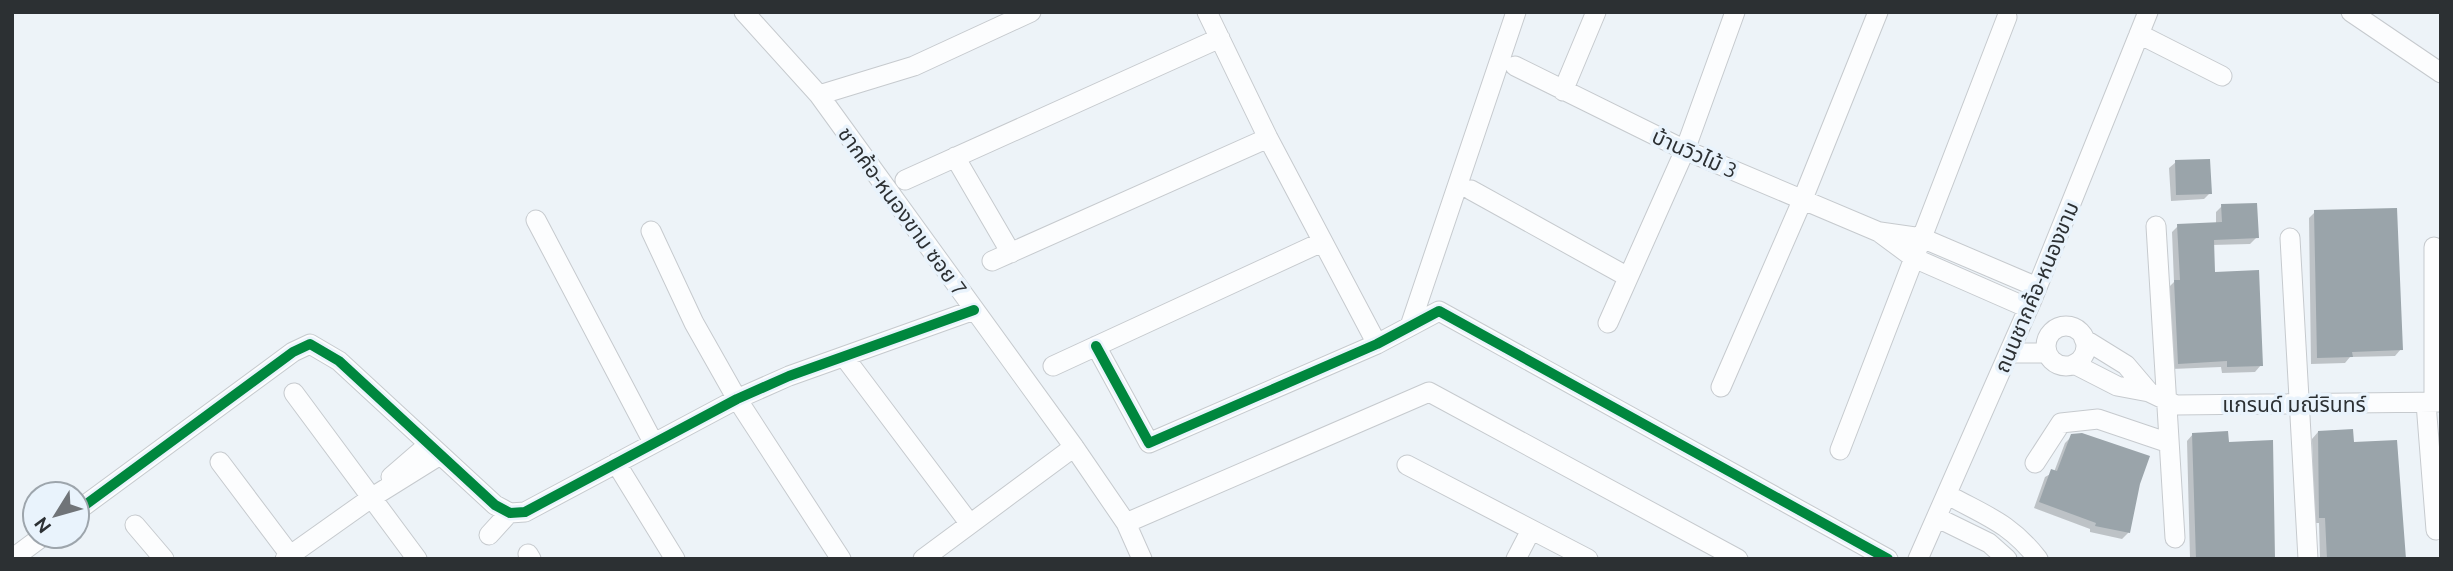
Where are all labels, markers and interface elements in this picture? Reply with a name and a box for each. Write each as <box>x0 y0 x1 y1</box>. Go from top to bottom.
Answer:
street label: ชากค้อ-หนองขาม ซอย 7 <box>834 122 972 300</box>
street label: บ้านวิวไม้ 3 <box>1649 124 1741 182</box>
street label: ถนนชากค้อ-หนองขาม <box>1989 198 2083 376</box>
street label: แกรนด์ มณีรินทร์ <box>2222 392 2367 416</box>
north arrow <box>21 480 91 550</box>
text: N <box>29 513 55 538</box>

